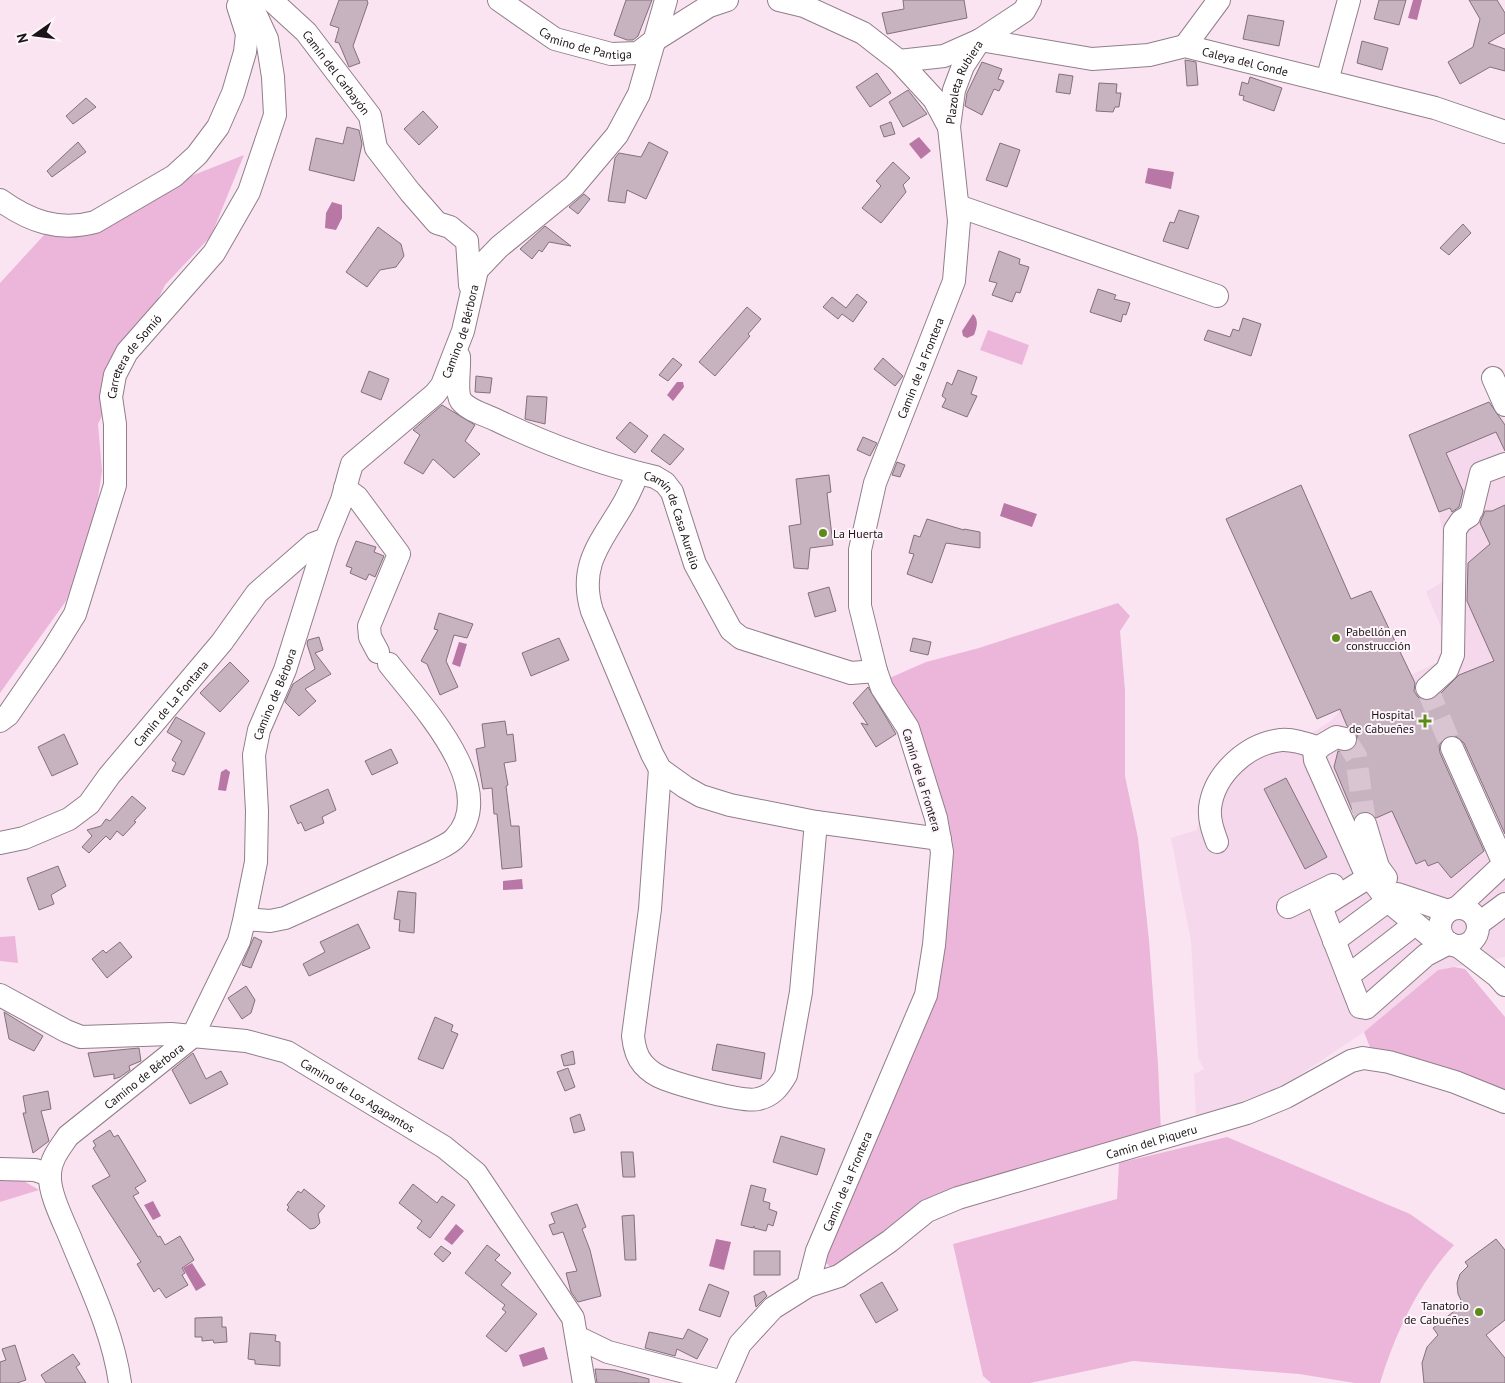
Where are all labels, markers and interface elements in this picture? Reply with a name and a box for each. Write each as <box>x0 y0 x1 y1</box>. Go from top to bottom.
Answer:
north arrow <box>10 10 60 60</box>
street label: Camino de Pantiga <box>537 23 632 62</box>
street label: Camín del Carbayón <box>300 27 374 117</box>
text: N <box>13 32 32 45</box>
street label: Plazoleta Rubiera <box>942 37 986 125</box>
street label: Caleya del Conde <box>1201 43 1290 79</box>
street label: Camino de Bérbora <box>438 283 481 380</box>
street label: Carretera de Somió <box>103 311 164 400</box>
street label: Camín de la Frontera <box>893 315 947 421</box>
street label: Camín de Casa Aurelio <box>643 467 704 572</box>
place label: La Huerta <box>833 526 883 541</box>
marker: La Huerta <box>817 527 829 539</box>
place label: Pabellón en construcción <box>1346 624 1411 653</box>
marker: Pabellón en construcción <box>1330 632 1342 644</box>
street label: Camino de Bérbora <box>250 646 299 741</box>
street label: Camín de La Fontana <box>130 657 211 749</box>
place label: Hospital de Cabueñes <box>1349 707 1414 736</box>
marker: Hospital de Cabueñes <box>1418 714 1432 728</box>
street label: Camín de la Frontera <box>899 727 945 833</box>
street label: Camino de Bérbora <box>101 1039 187 1112</box>
street label: Camino de Los Agapantos <box>298 1055 418 1135</box>
street label: Camín del Piqueru <box>1104 1121 1199 1162</box>
street label: Camín de la Frontera <box>819 1129 875 1233</box>
place label: Tanatorio de Cabueñes <box>1404 1298 1469 1327</box>
marker: Tanatorio de Cabueñes <box>1473 1306 1485 1318</box>

